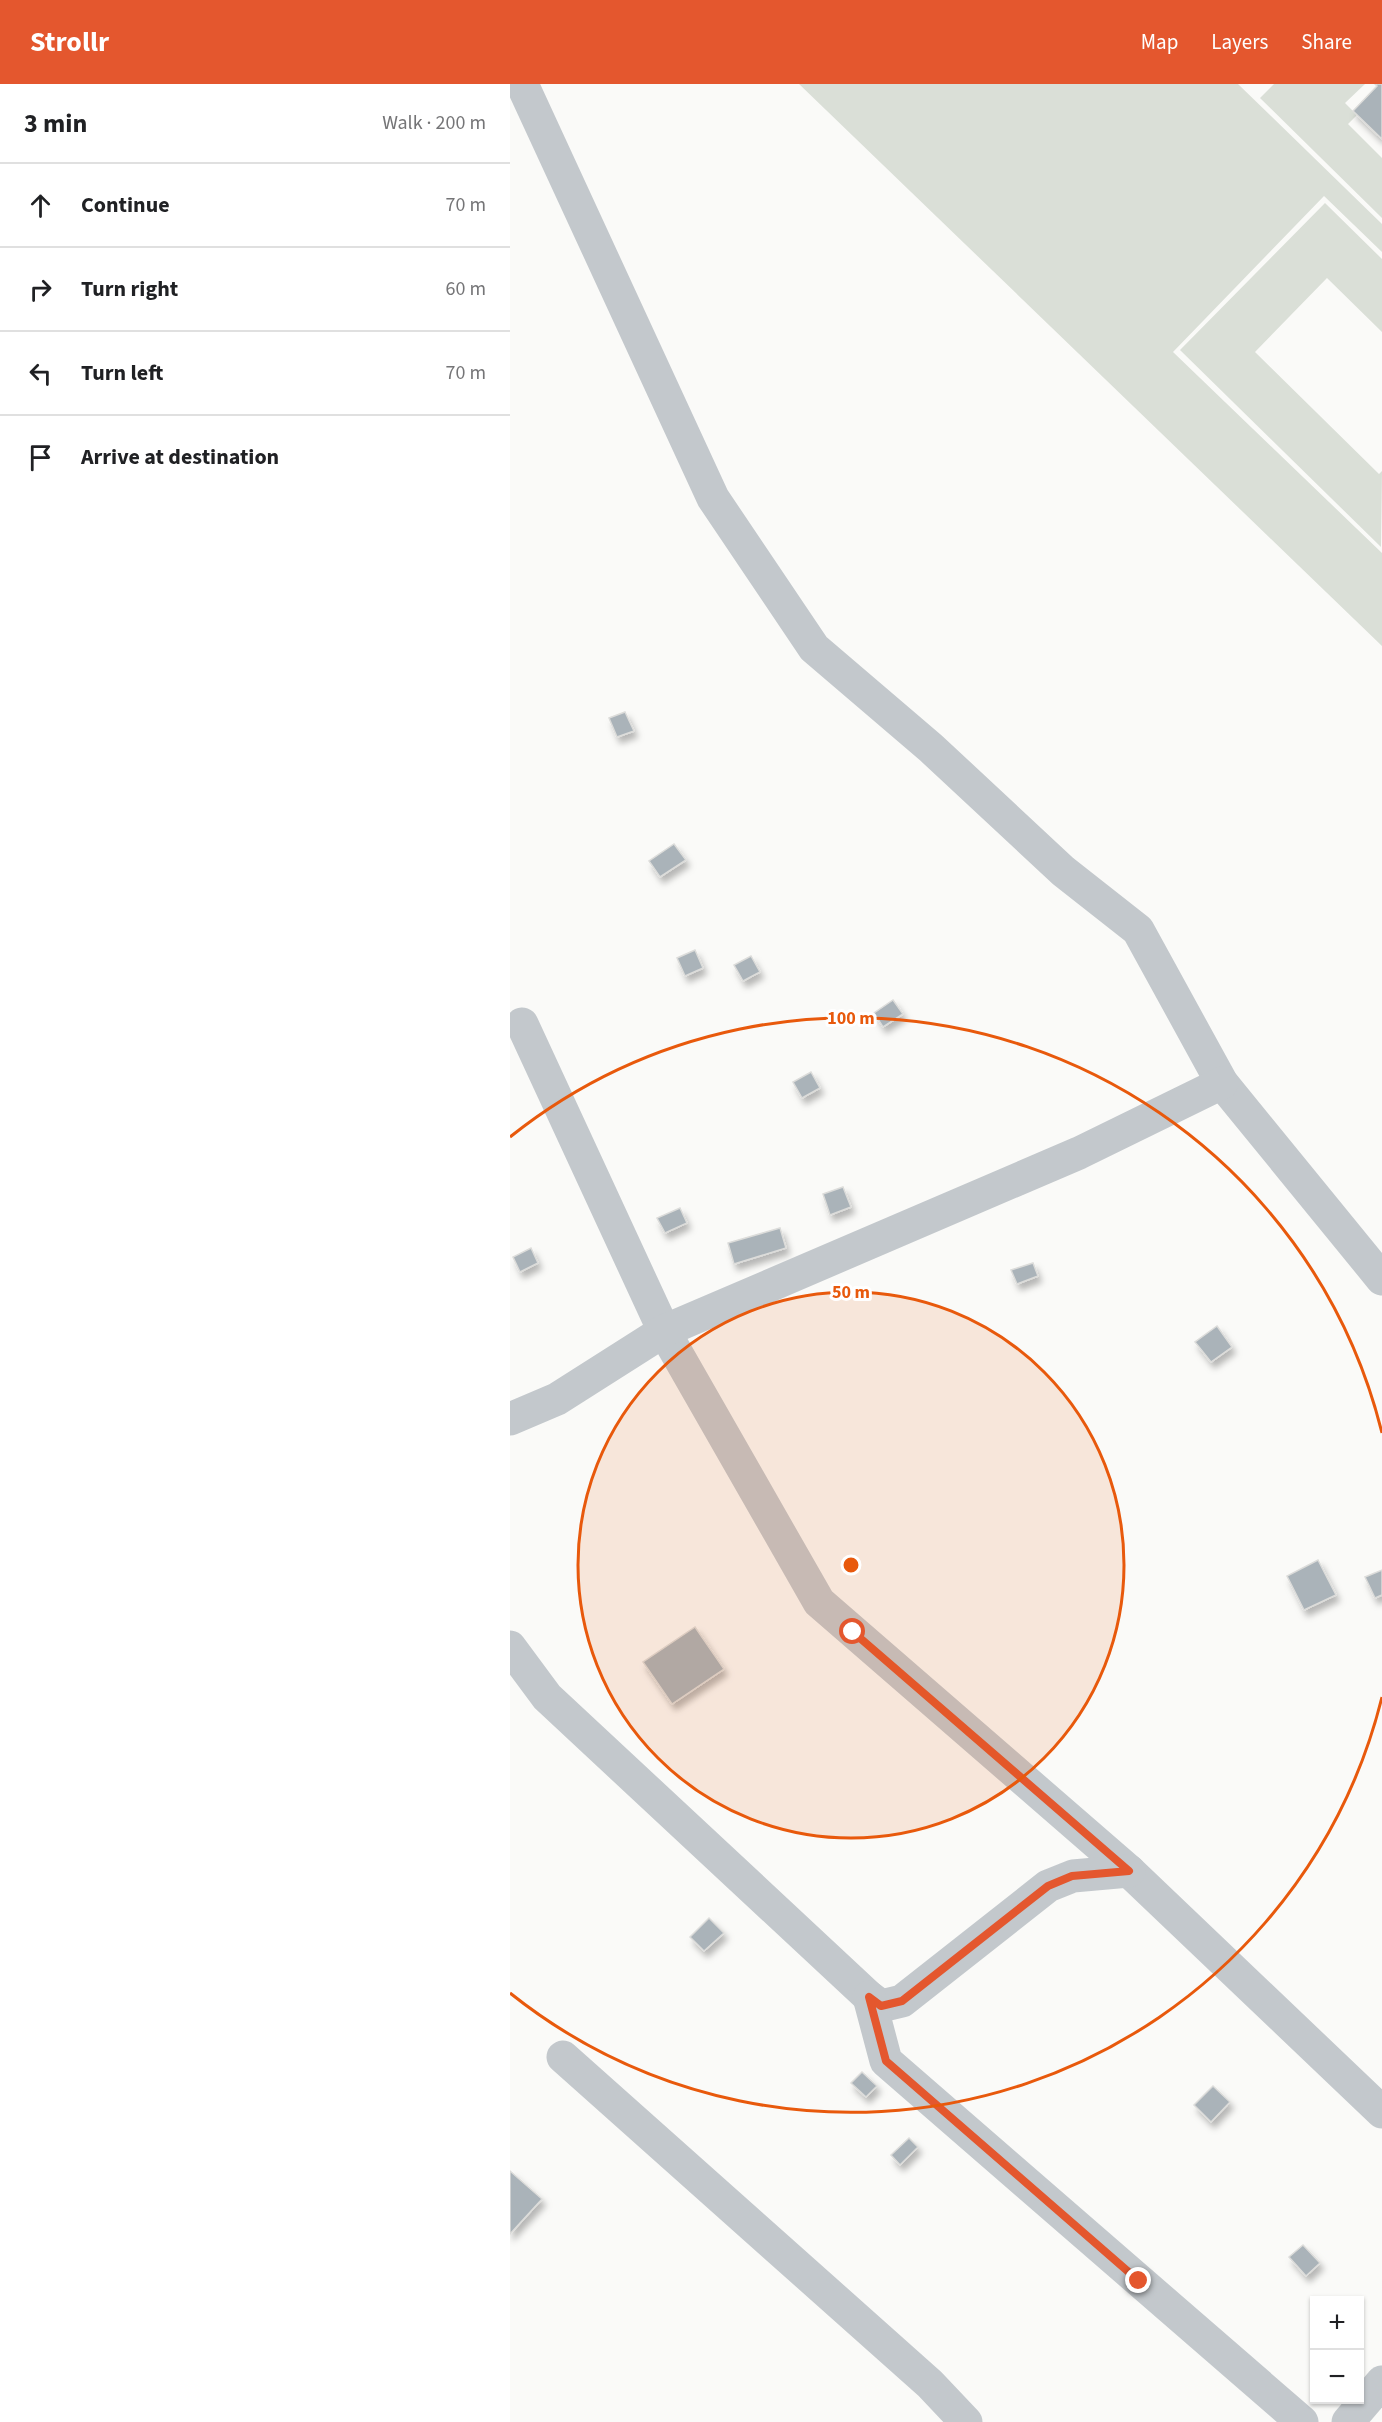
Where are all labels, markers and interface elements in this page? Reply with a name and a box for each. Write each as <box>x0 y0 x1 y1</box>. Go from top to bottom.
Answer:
text: Strollr <box>30 22 109 62</box>
text: Map <box>1141 27 1178 57</box>
text: Layers <box>1211 27 1268 57</box>
text: Share <box>1301 27 1352 57</box>
text: 3 min <box>24 105 87 142</box>
text: Walk · 200 m <box>382 109 486 137</box>
icon: ahead <box>24 189 57 222</box>
text: Continue <box>81 189 170 221</box>
text: 70 m <box>446 191 486 219</box>
icon: right <box>24 273 57 306</box>
text: Turn right <box>81 273 178 305</box>
text: 60 m <box>446 275 486 303</box>
icon: left <box>24 357 57 390</box>
text: Turn left <box>81 357 163 389</box>
text: 70 m <box>446 359 486 387</box>
icon: arrive <box>24 441 57 474</box>
text: Arrive at destination <box>81 441 279 473</box>
text: 100 m <box>827 1006 875 1031</box>
text: 50 m <box>832 1280 870 1305</box>
centre of rings <box>841 1555 861 1575</box>
route start <box>839 1618 865 1644</box>
route end <box>1125 2267 1151 2293</box>
map controls <box>1310 2296 1364 2404</box>
button: + <box>1310 2296 1364 2350</box>
button: − <box>1310 2350 1364 2404</box>

